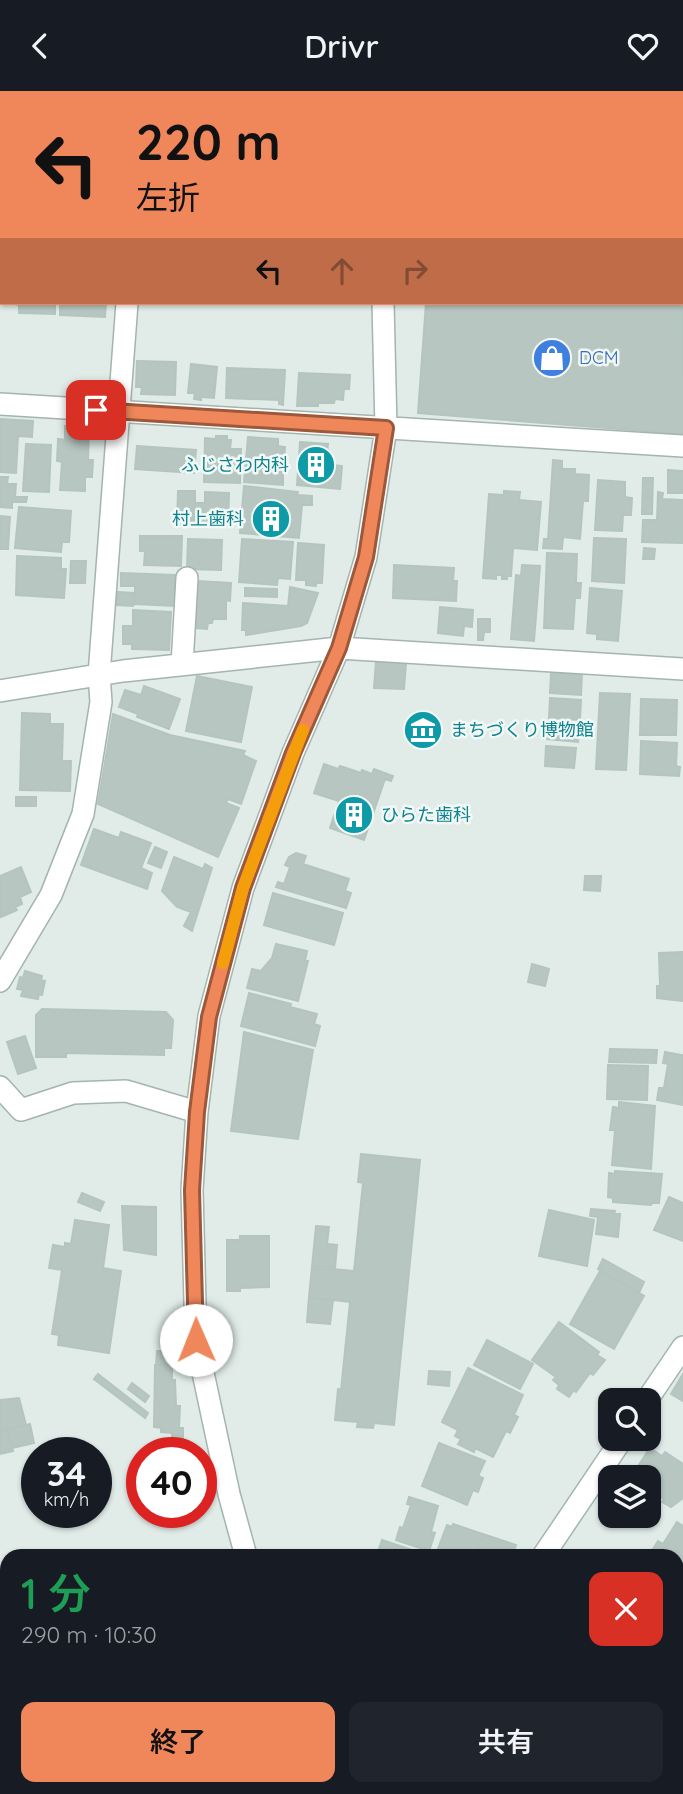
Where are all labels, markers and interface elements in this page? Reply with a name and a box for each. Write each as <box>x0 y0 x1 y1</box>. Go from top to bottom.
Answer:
text: Drivr <box>304 26 379 66</box>
icon: back <box>21 27 59 65</box>
icon: heart <box>624 27 662 65</box>
text: 220 m <box>136 111 281 172</box>
icon: left <box>21 119 112 210</box>
text: 左折 <box>136 177 200 217</box>
icon: left <box>250 252 288 290</box>
icon: ahead <box>323 252 361 290</box>
icon: right <box>396 252 434 290</box>
shop icon: DCM <box>531 337 573 379</box>
place label: DCM <box>579 346 619 369</box>
pin <box>66 380 126 440</box>
icon: arrive <box>77 391 115 429</box>
building icon: ふじさわ内科 <box>295 444 337 486</box>
place label: ふじさわ内科 <box>181 453 289 476</box>
building icon: 村上歯科 <box>250 498 292 540</box>
place label: 村上歯科 <box>172 507 244 530</box>
museum icon: まちづくり博物館 <box>402 709 444 751</box>
place label: まちづくり博物館 <box>450 718 594 741</box>
building icon: ひらた歯科 <box>333 794 375 836</box>
place label: ひらた歯科 <box>381 803 471 826</box>
position arrow <box>159 1303 233 1377</box>
map controls <box>598 1388 661 1528</box>
button: search <box>598 1388 661 1451</box>
speed limit sign: 40 <box>126 1437 217 1528</box>
text: 34 <box>47 1451 86 1495</box>
button: layers <box>598 1465 661 1528</box>
text: km/h <box>44 1488 89 1511</box>
text: 1 分 <box>21 1567 91 1620</box>
button: close <box>589 1572 663 1646</box>
text: 290 m · 10:30 <box>21 1620 157 1649</box>
button: 終了 <box>21 1702 335 1782</box>
button: 共有 <box>349 1702 663 1782</box>

